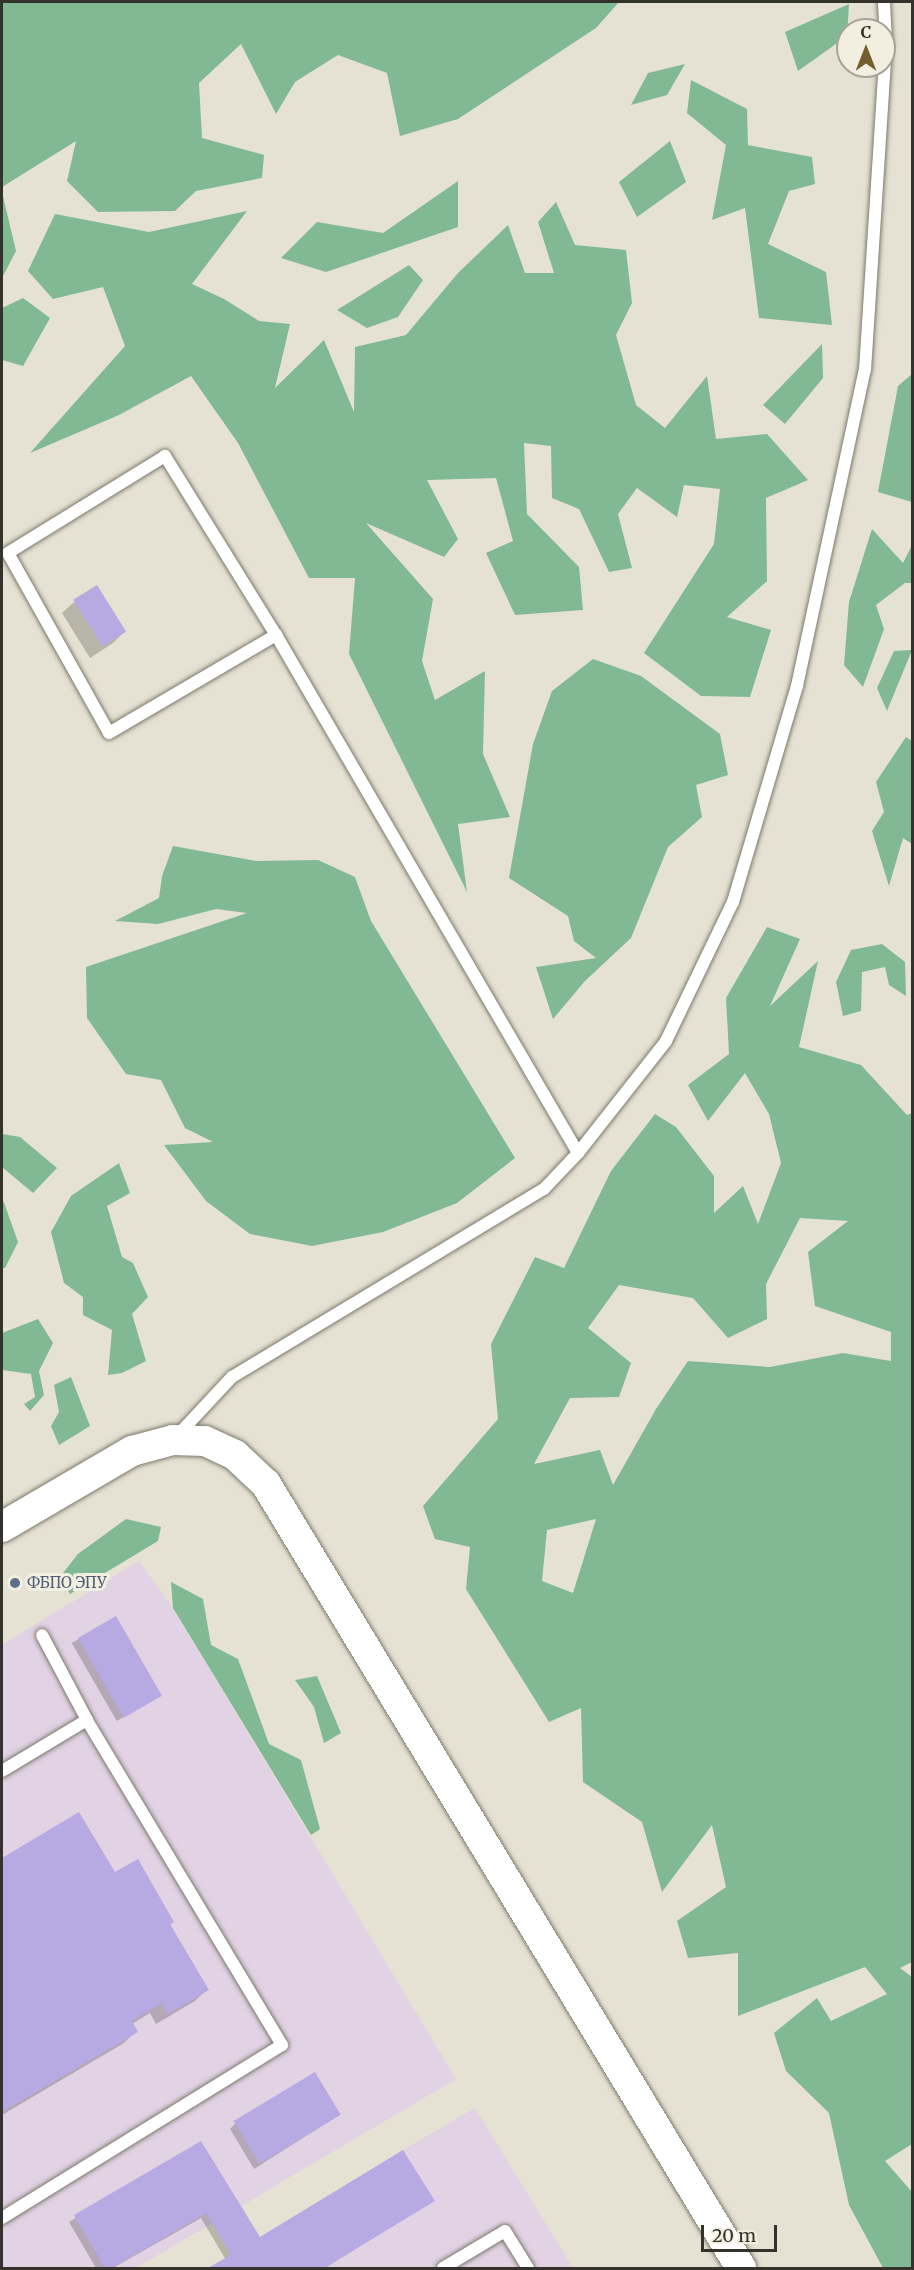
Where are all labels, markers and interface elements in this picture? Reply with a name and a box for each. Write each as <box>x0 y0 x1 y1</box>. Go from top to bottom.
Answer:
north arrow <box>836 18 896 78</box>
text: С <box>861 22 871 42</box>
place label: ФБПО ЭПУ <box>27 1574 107 1592</box>
marker: ФБПО ЭПУ <box>8 1576 22 1590</box>
scale bar <box>704 2213 780 2251</box>
text: 20 m <box>712 2224 756 2247</box>

